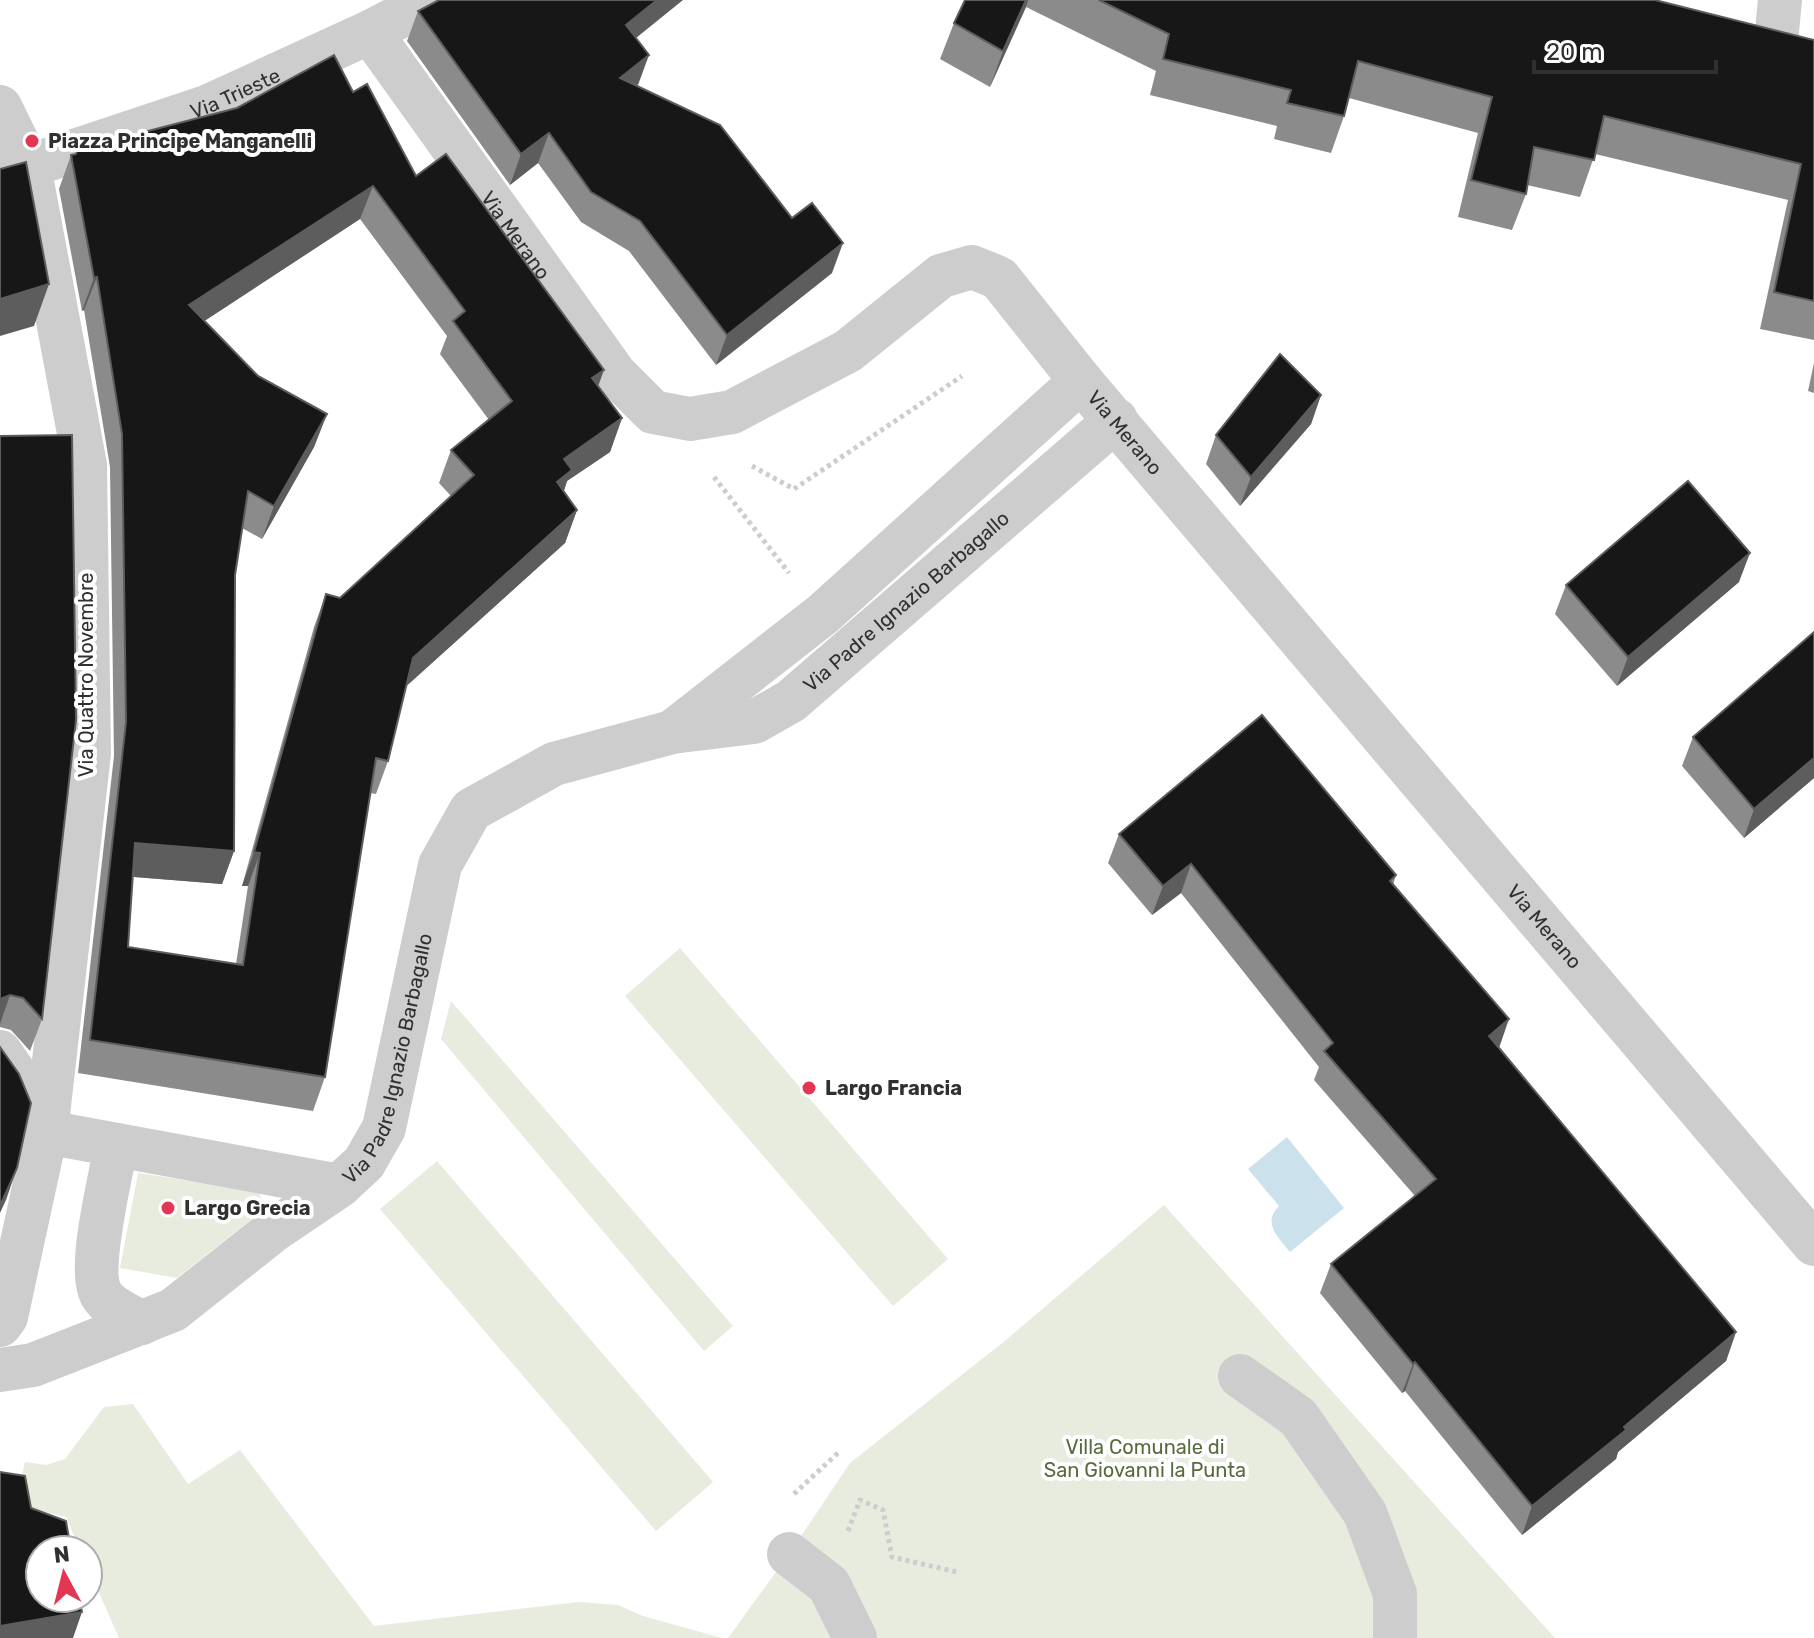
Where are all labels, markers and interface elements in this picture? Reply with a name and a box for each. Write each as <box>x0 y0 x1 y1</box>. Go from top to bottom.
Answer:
scale bar <box>1534 24 1716 74</box>
text: 20 m <box>1546 38 1603 66</box>
street label: Via Trieste <box>187 63 284 123</box>
place label: Piazza Principe Manganelli <box>48 129 312 153</box>
marker: Piazza Principe Manganelli <box>23 132 41 150</box>
street label: Via Merano <box>476 186 555 284</box>
street label: Via Merano <box>1082 386 1167 480</box>
street label: Via Padre Ignazio Barbagallo <box>798 506 1014 697</box>
street label: Via Quattro Novembre <box>74 573 98 777</box>
street label: Via Merano <box>1502 879 1587 974</box>
street label: Via Padre Ignazio Barbagallo <box>337 931 437 1189</box>
place label: Largo Francia <box>825 1076 962 1100</box>
marker: Largo Francia <box>800 1079 818 1097</box>
place label: Largo Grecia <box>184 1196 310 1220</box>
marker: Largo Grecia <box>159 1199 177 1217</box>
park label: Villa Comunale di San Giovanni la Punta <box>1044 1435 1246 1482</box>
north arrow <box>24 1534 104 1614</box>
text: N <box>52 1540 71 1569</box>

